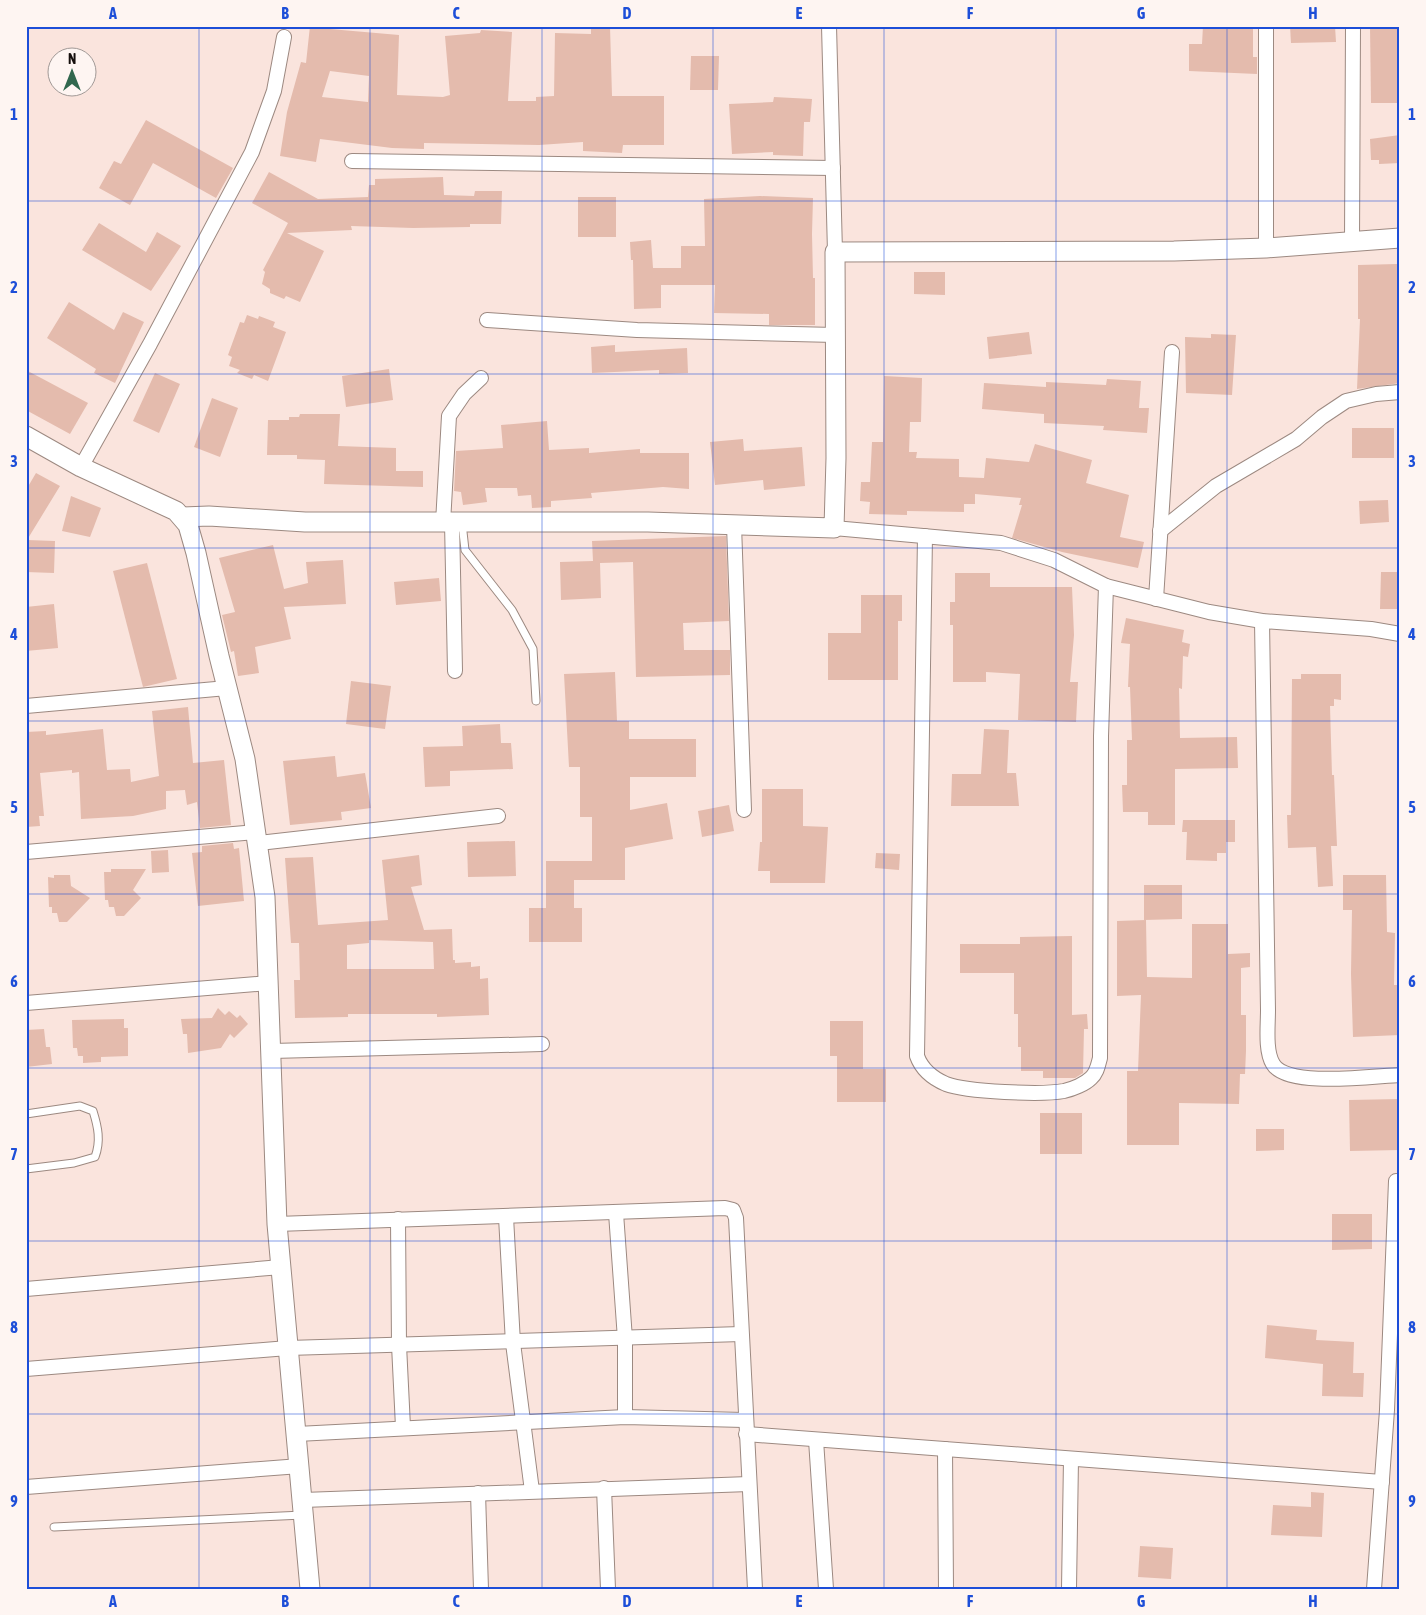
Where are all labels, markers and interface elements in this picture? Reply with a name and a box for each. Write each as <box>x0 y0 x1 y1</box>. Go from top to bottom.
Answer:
text: A <box>108 4 117 22</box>
text: B <box>281 4 289 22</box>
text: C <box>452 4 460 22</box>
text: D <box>623 4 632 22</box>
text: E <box>796 4 803 22</box>
text: F <box>967 4 974 22</box>
text: G <box>1137 4 1146 22</box>
text: H <box>1308 4 1318 22</box>
north arrow <box>48 48 98 98</box>
text: N <box>68 51 76 67</box>
text: 1 <box>10 105 18 123</box>
text: 1 <box>1408 105 1416 123</box>
text: 2 <box>10 278 18 296</box>
text: 2 <box>1408 278 1416 296</box>
text: 3 <box>10 452 18 470</box>
text: 3 <box>1408 452 1416 470</box>
text: 4 <box>9 625 18 643</box>
text: 4 <box>1407 625 1416 643</box>
text: 5 <box>10 798 18 816</box>
text: 5 <box>1408 798 1416 816</box>
text: 6 <box>10 972 18 990</box>
text: 6 <box>1408 972 1416 990</box>
text: 7 <box>10 1145 18 1163</box>
text: 7 <box>1408 1145 1416 1163</box>
text: 8 <box>10 1318 18 1336</box>
text: 8 <box>1408 1318 1416 1336</box>
text: 9 <box>10 1492 18 1510</box>
text: 9 <box>1408 1492 1416 1510</box>
text: A <box>108 1592 117 1610</box>
text: B <box>281 1592 289 1610</box>
text: C <box>452 1592 460 1610</box>
text: D <box>623 1592 632 1610</box>
text: E <box>796 1592 803 1610</box>
text: F <box>967 1592 974 1610</box>
text: G <box>1137 1592 1146 1610</box>
text: H <box>1308 1592 1318 1610</box>

